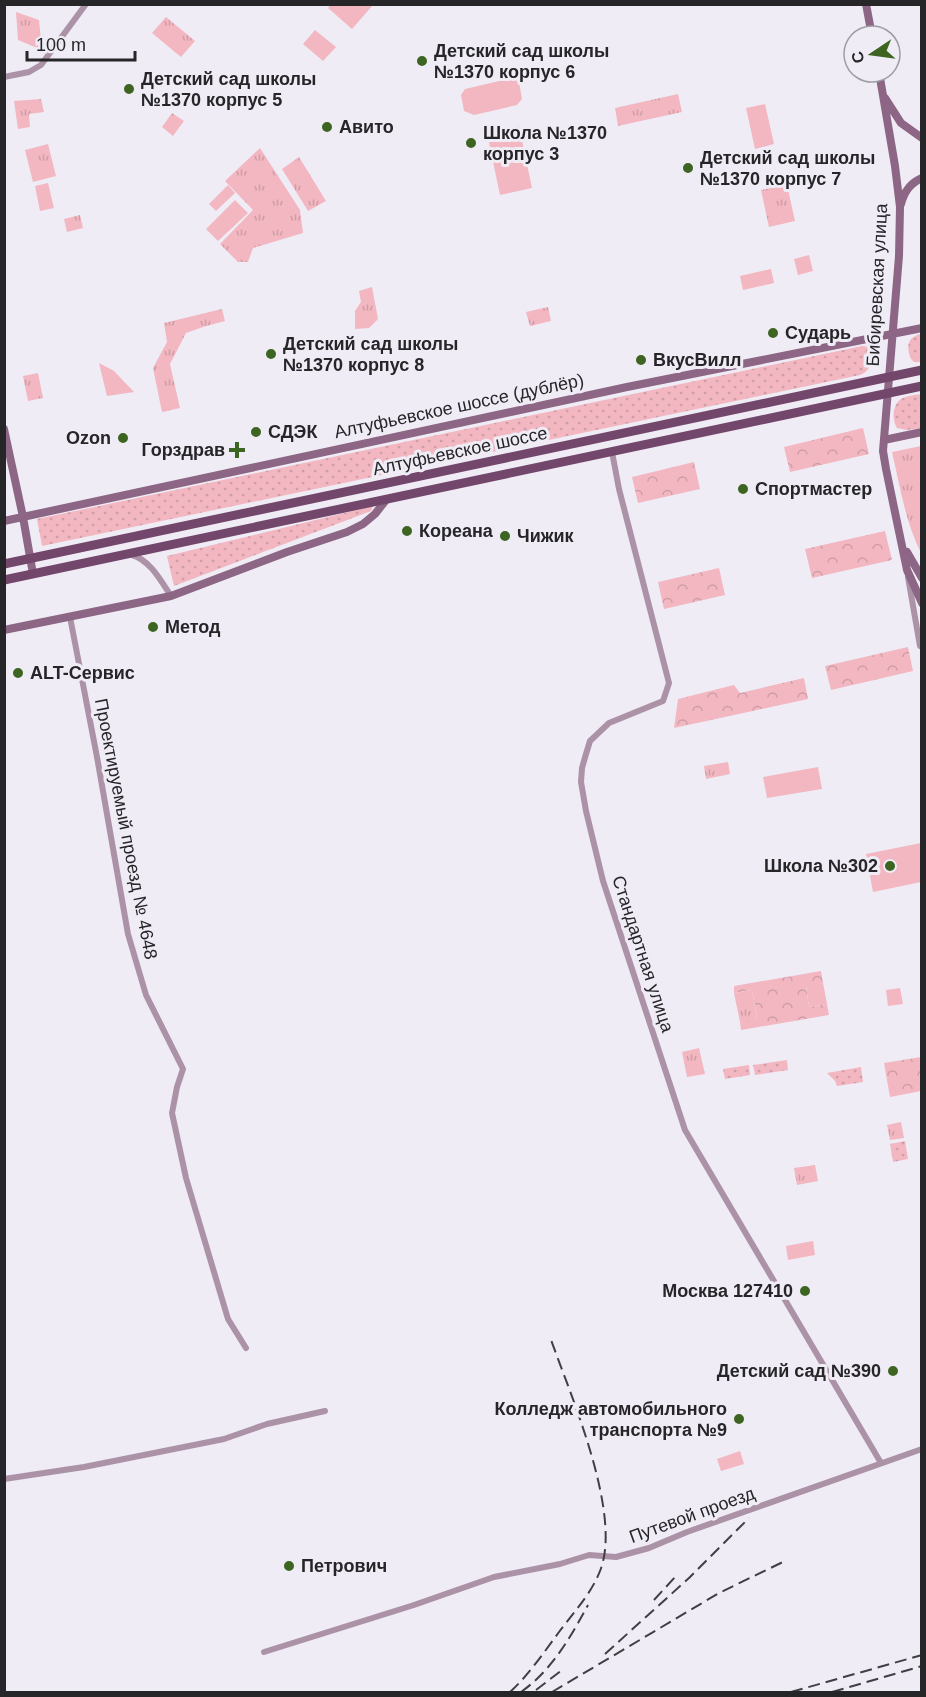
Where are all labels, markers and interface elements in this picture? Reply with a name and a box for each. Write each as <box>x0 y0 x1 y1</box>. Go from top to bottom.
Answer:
scale bar <box>27 24 135 62</box>
north arrow <box>842 24 902 84</box>
text: 100 m <box>36 35 86 55</box>
place label: Детский сад школы №1370 корпус 6 <box>434 41 609 82</box>
text: С <box>848 49 867 65</box>
marker: Детский сад школы №1370 корпус 6 <box>415 54 429 68</box>
place label: Детский сад школы №1370 корпус 5 <box>141 69 316 110</box>
marker: Детский сад школы №1370 корпус 5 <box>122 82 136 96</box>
place label: Авито <box>339 117 394 137</box>
marker: Авито <box>320 120 334 134</box>
place label: Школа №1370 корпус 3 <box>483 123 607 164</box>
marker: Школа №1370 корпус 3 <box>464 136 478 150</box>
place label: Детский сад школы №1370 корпус 7 <box>700 148 875 189</box>
marker: Детский сад школы №1370 корпус 7 <box>681 161 695 175</box>
street label: Бибиревская улица <box>863 202 891 367</box>
place label: Сударь <box>785 323 851 343</box>
marker: Сударь <box>766 326 780 340</box>
place label: Детский сад школы №1370 корпус 8 <box>283 334 458 375</box>
marker: Детский сад школы №1370 корпус 8 <box>264 347 278 361</box>
place label: ВкусВилл <box>653 350 742 370</box>
marker: ВкусВилл <box>634 353 648 367</box>
street label: Алтуфьевское шоссе (дублёр) <box>332 370 586 442</box>
place label: СДЭК <box>268 422 318 442</box>
street label: Алтуфьевское шоссе <box>371 423 549 479</box>
marker: СДЭК <box>249 425 263 439</box>
place label: Ozon <box>66 428 111 448</box>
marker: Ozon <box>116 431 130 445</box>
place label: Горздрав <box>141 440 225 460</box>
marker: Горздрав <box>230 443 244 457</box>
place label: Спортмастер <box>755 479 872 499</box>
marker: Спортмастер <box>736 482 750 496</box>
place label: Кореана <box>419 521 494 541</box>
marker: Кореана <box>400 524 414 538</box>
place label: Чижик <box>517 526 575 546</box>
marker: Чижик <box>498 529 512 543</box>
place label: Метод <box>165 617 221 637</box>
marker: Метод <box>146 620 160 634</box>
place label: ALT-Сервис <box>30 663 135 683</box>
marker: ALT-Сервис <box>11 666 25 680</box>
street label: Проектируемый проезд № 4648 <box>91 697 161 961</box>
place label: Школа №302 <box>764 856 878 876</box>
marker: Школа №302 <box>883 859 897 873</box>
street label: Стандартная улица <box>608 873 678 1036</box>
place label: Москва 127410 <box>662 1281 793 1301</box>
marker: Москва 127410 <box>798 1284 812 1298</box>
place label: Детский сад №390 <box>717 1361 881 1381</box>
marker: Детский сад №390 <box>886 1364 900 1378</box>
place label: Колледж автомобильного транспорта №9 <box>495 1399 727 1440</box>
marker: Колледж автомобильного транспорта №9 <box>732 1412 746 1426</box>
street label: Путевой проезд <box>626 1483 758 1547</box>
place label: Петрович <box>301 1556 387 1576</box>
marker: Петрович <box>282 1559 296 1573</box>

